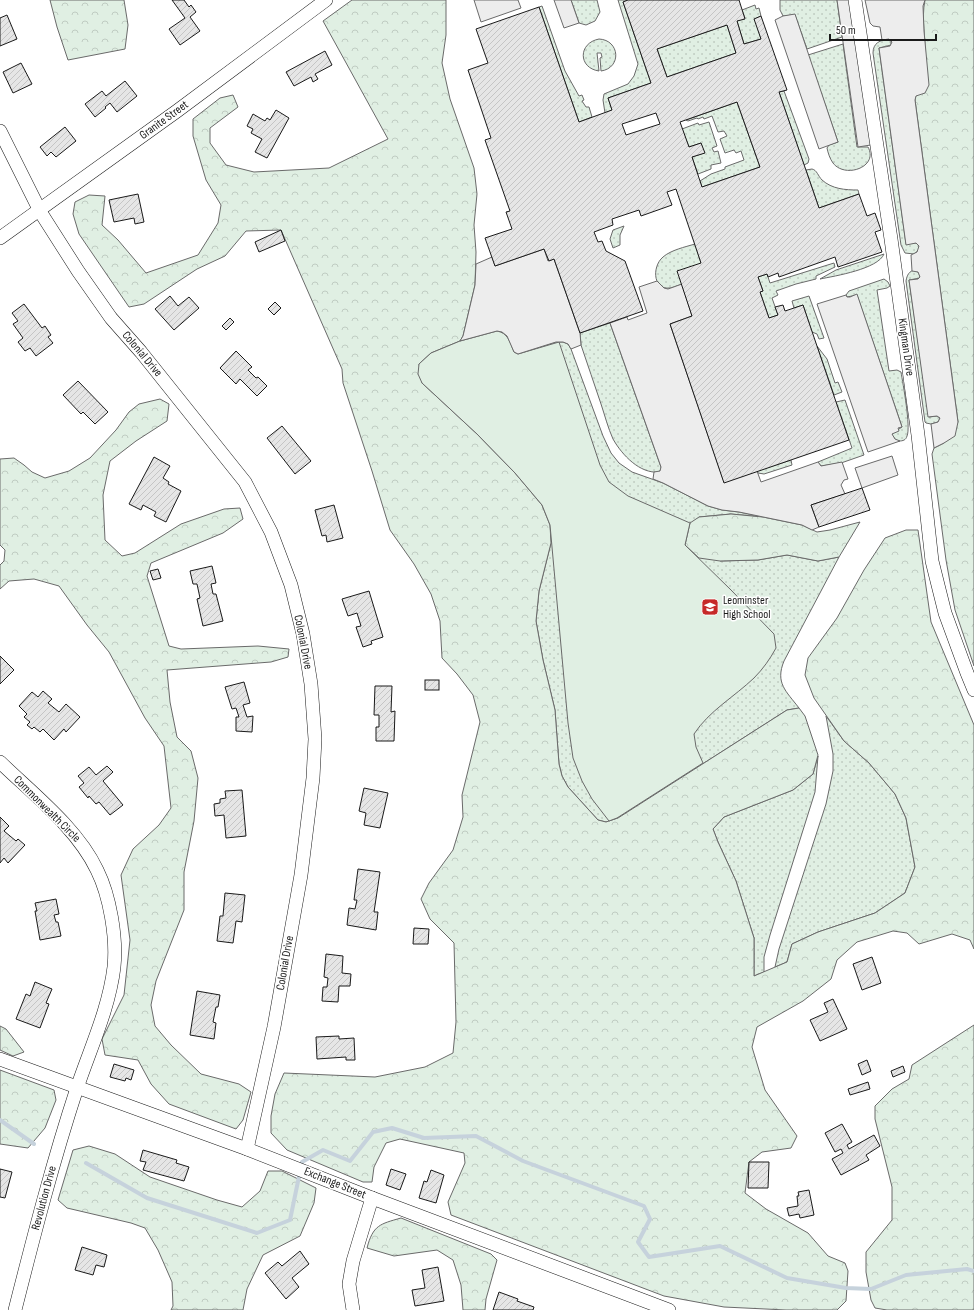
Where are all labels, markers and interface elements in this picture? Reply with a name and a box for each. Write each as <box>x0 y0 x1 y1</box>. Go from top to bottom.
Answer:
scale bar <box>830 16 936 42</box>
text: 50 m <box>836 23 856 38</box>
street label: Granite Street <box>137 97 192 143</box>
street label: Kingman Drive <box>895 317 917 377</box>
street label: Colonial Drive <box>119 328 166 380</box>
place label: Leominster High School <box>723 593 770 622</box>
school or university icon: Leominster High School <box>700 597 720 617</box>
street label: Colonial Drive <box>290 614 316 671</box>
street label: Commonwealth Circle <box>10 772 84 846</box>
street label: Colonial Drive <box>273 934 297 991</box>
street label: Revolution Drive <box>28 1164 60 1232</box>
street label: Exchange Street <box>302 1164 369 1202</box>

